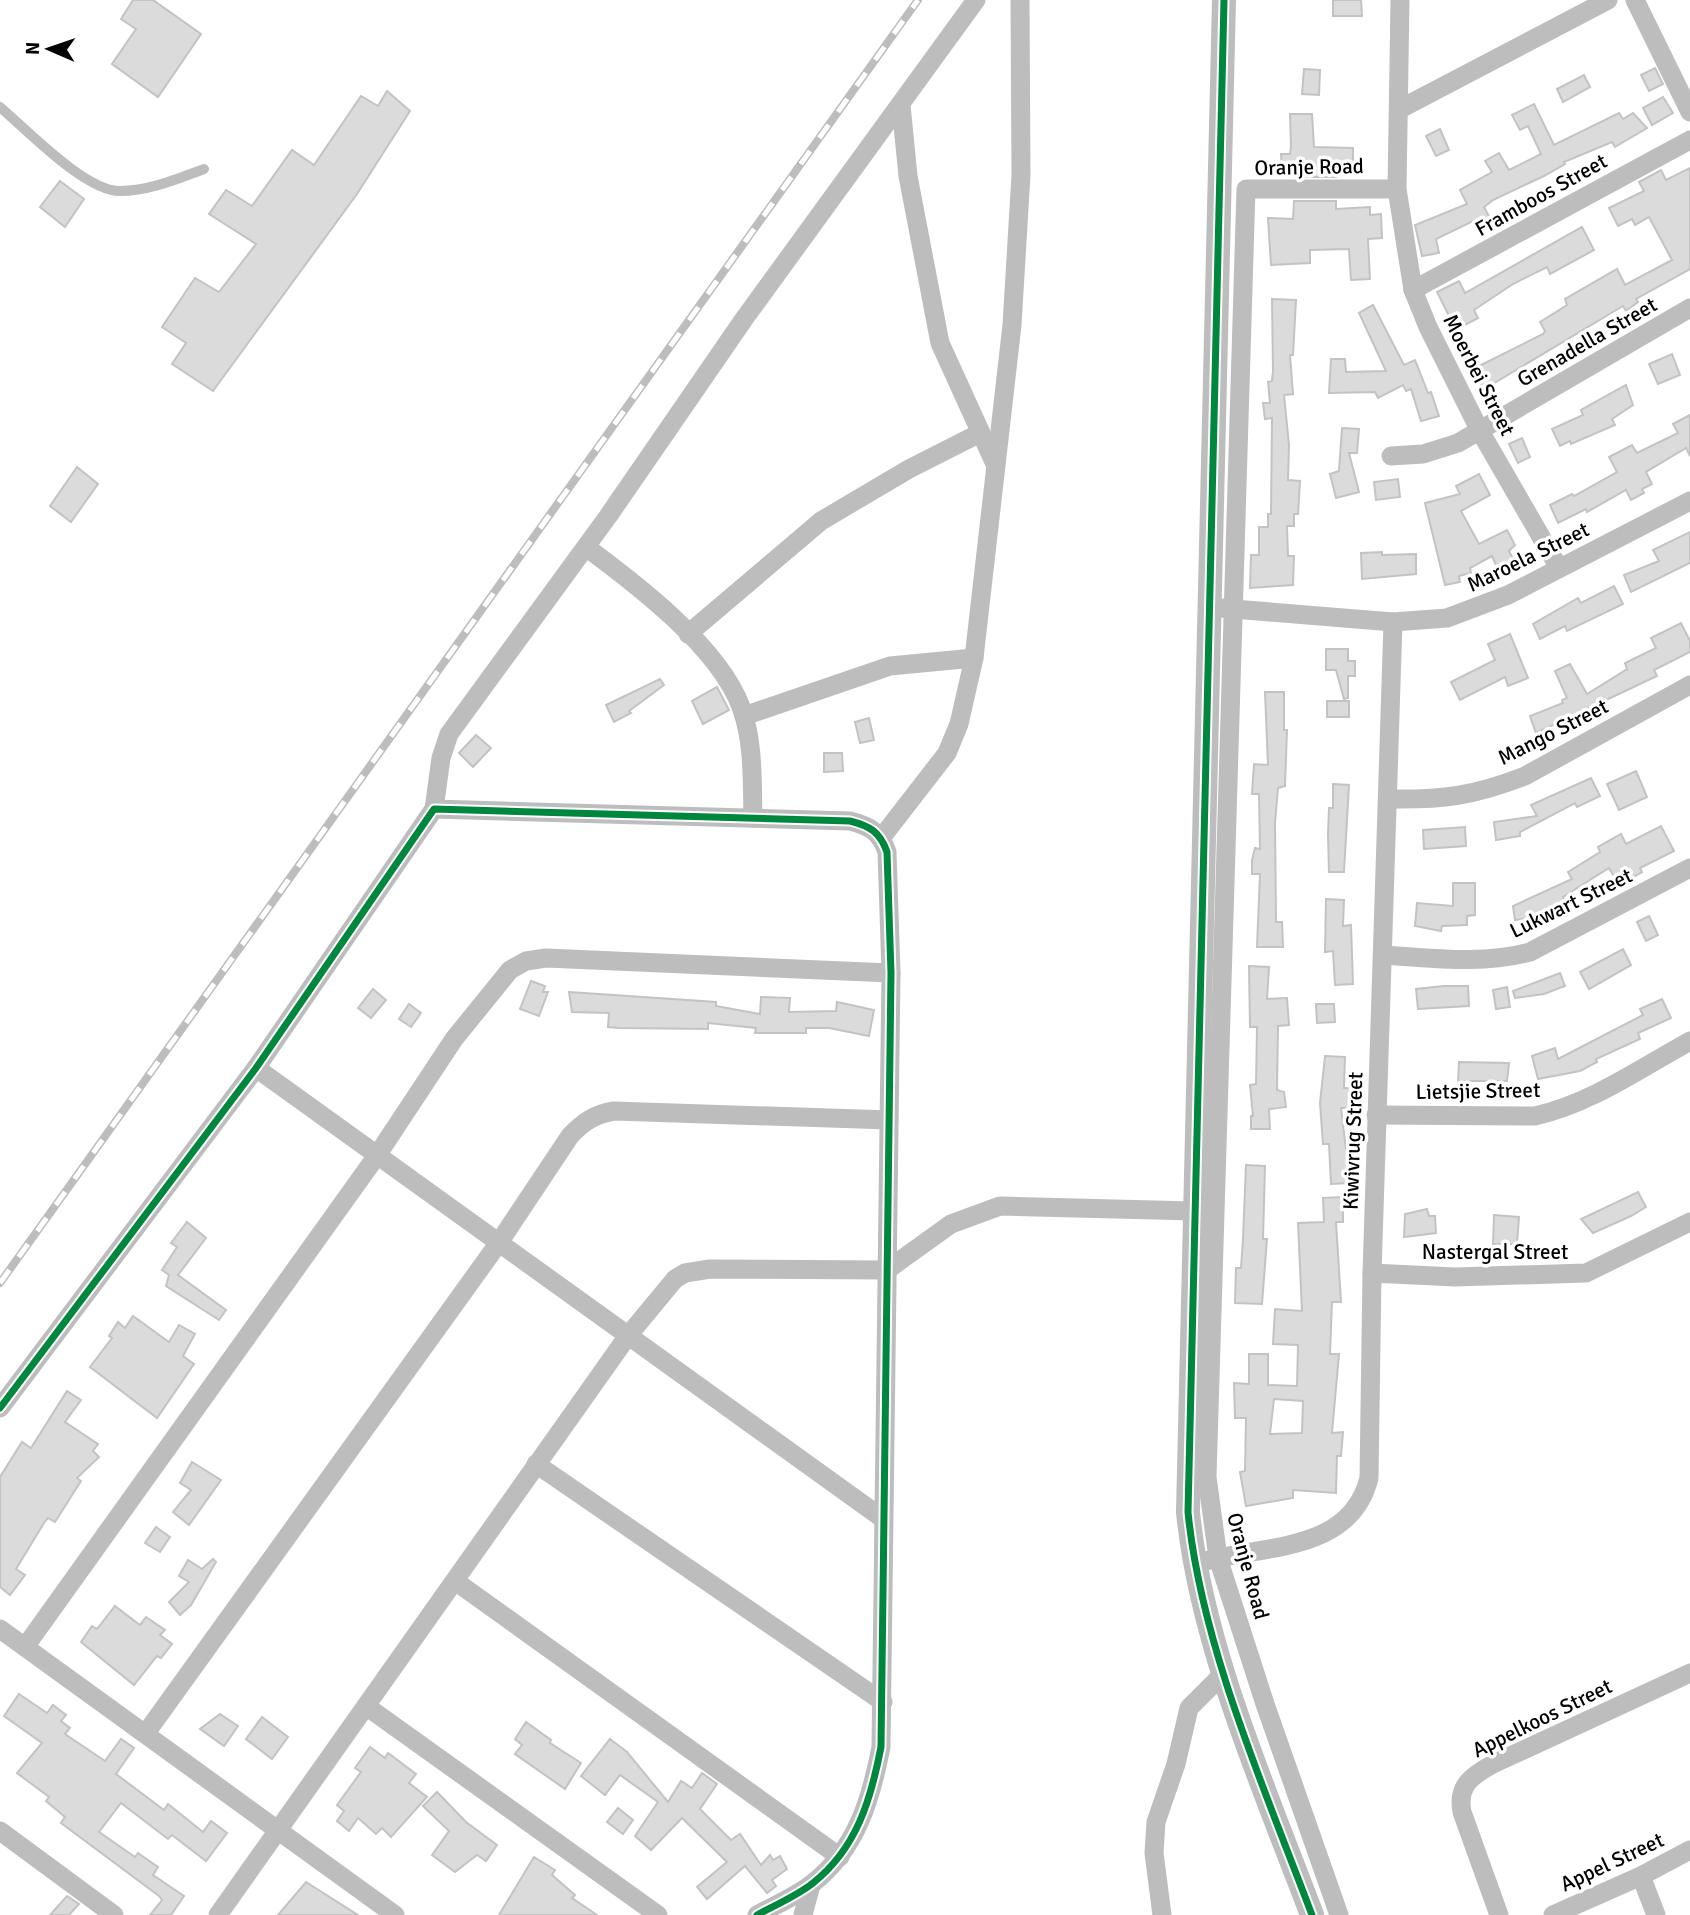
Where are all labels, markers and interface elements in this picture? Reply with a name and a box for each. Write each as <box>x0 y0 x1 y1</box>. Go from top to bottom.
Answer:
north arrow <box>14 14 84 84</box>
text: N <box>21 41 45 55</box>
street label: Framboos Street <box>1470 148 1612 242</box>
street label: Oranje Road <box>1254 153 1364 181</box>
street label: Grenadella Street <box>1512 291 1662 393</box>
street label: Moerbei Street <box>1437 310 1521 440</box>
street label: Maroela Street <box>1463 516 1593 598</box>
street label: Mango Street <box>1493 693 1613 771</box>
street label: Lukwart Street <box>1506 862 1636 944</box>
street label: Kiwivrug Street <box>1338 1072 1368 1210</box>
street label: Lietsjie Street <box>1415 1077 1541 1105</box>
street label: Nastergal Street <box>1422 1239 1568 1265</box>
street label: Oranje Road <box>1221 1510 1275 1622</box>
street label: Appelkoos Street <box>1468 1673 1616 1763</box>
street label: Appel Street <box>1556 1827 1668 1897</box>

